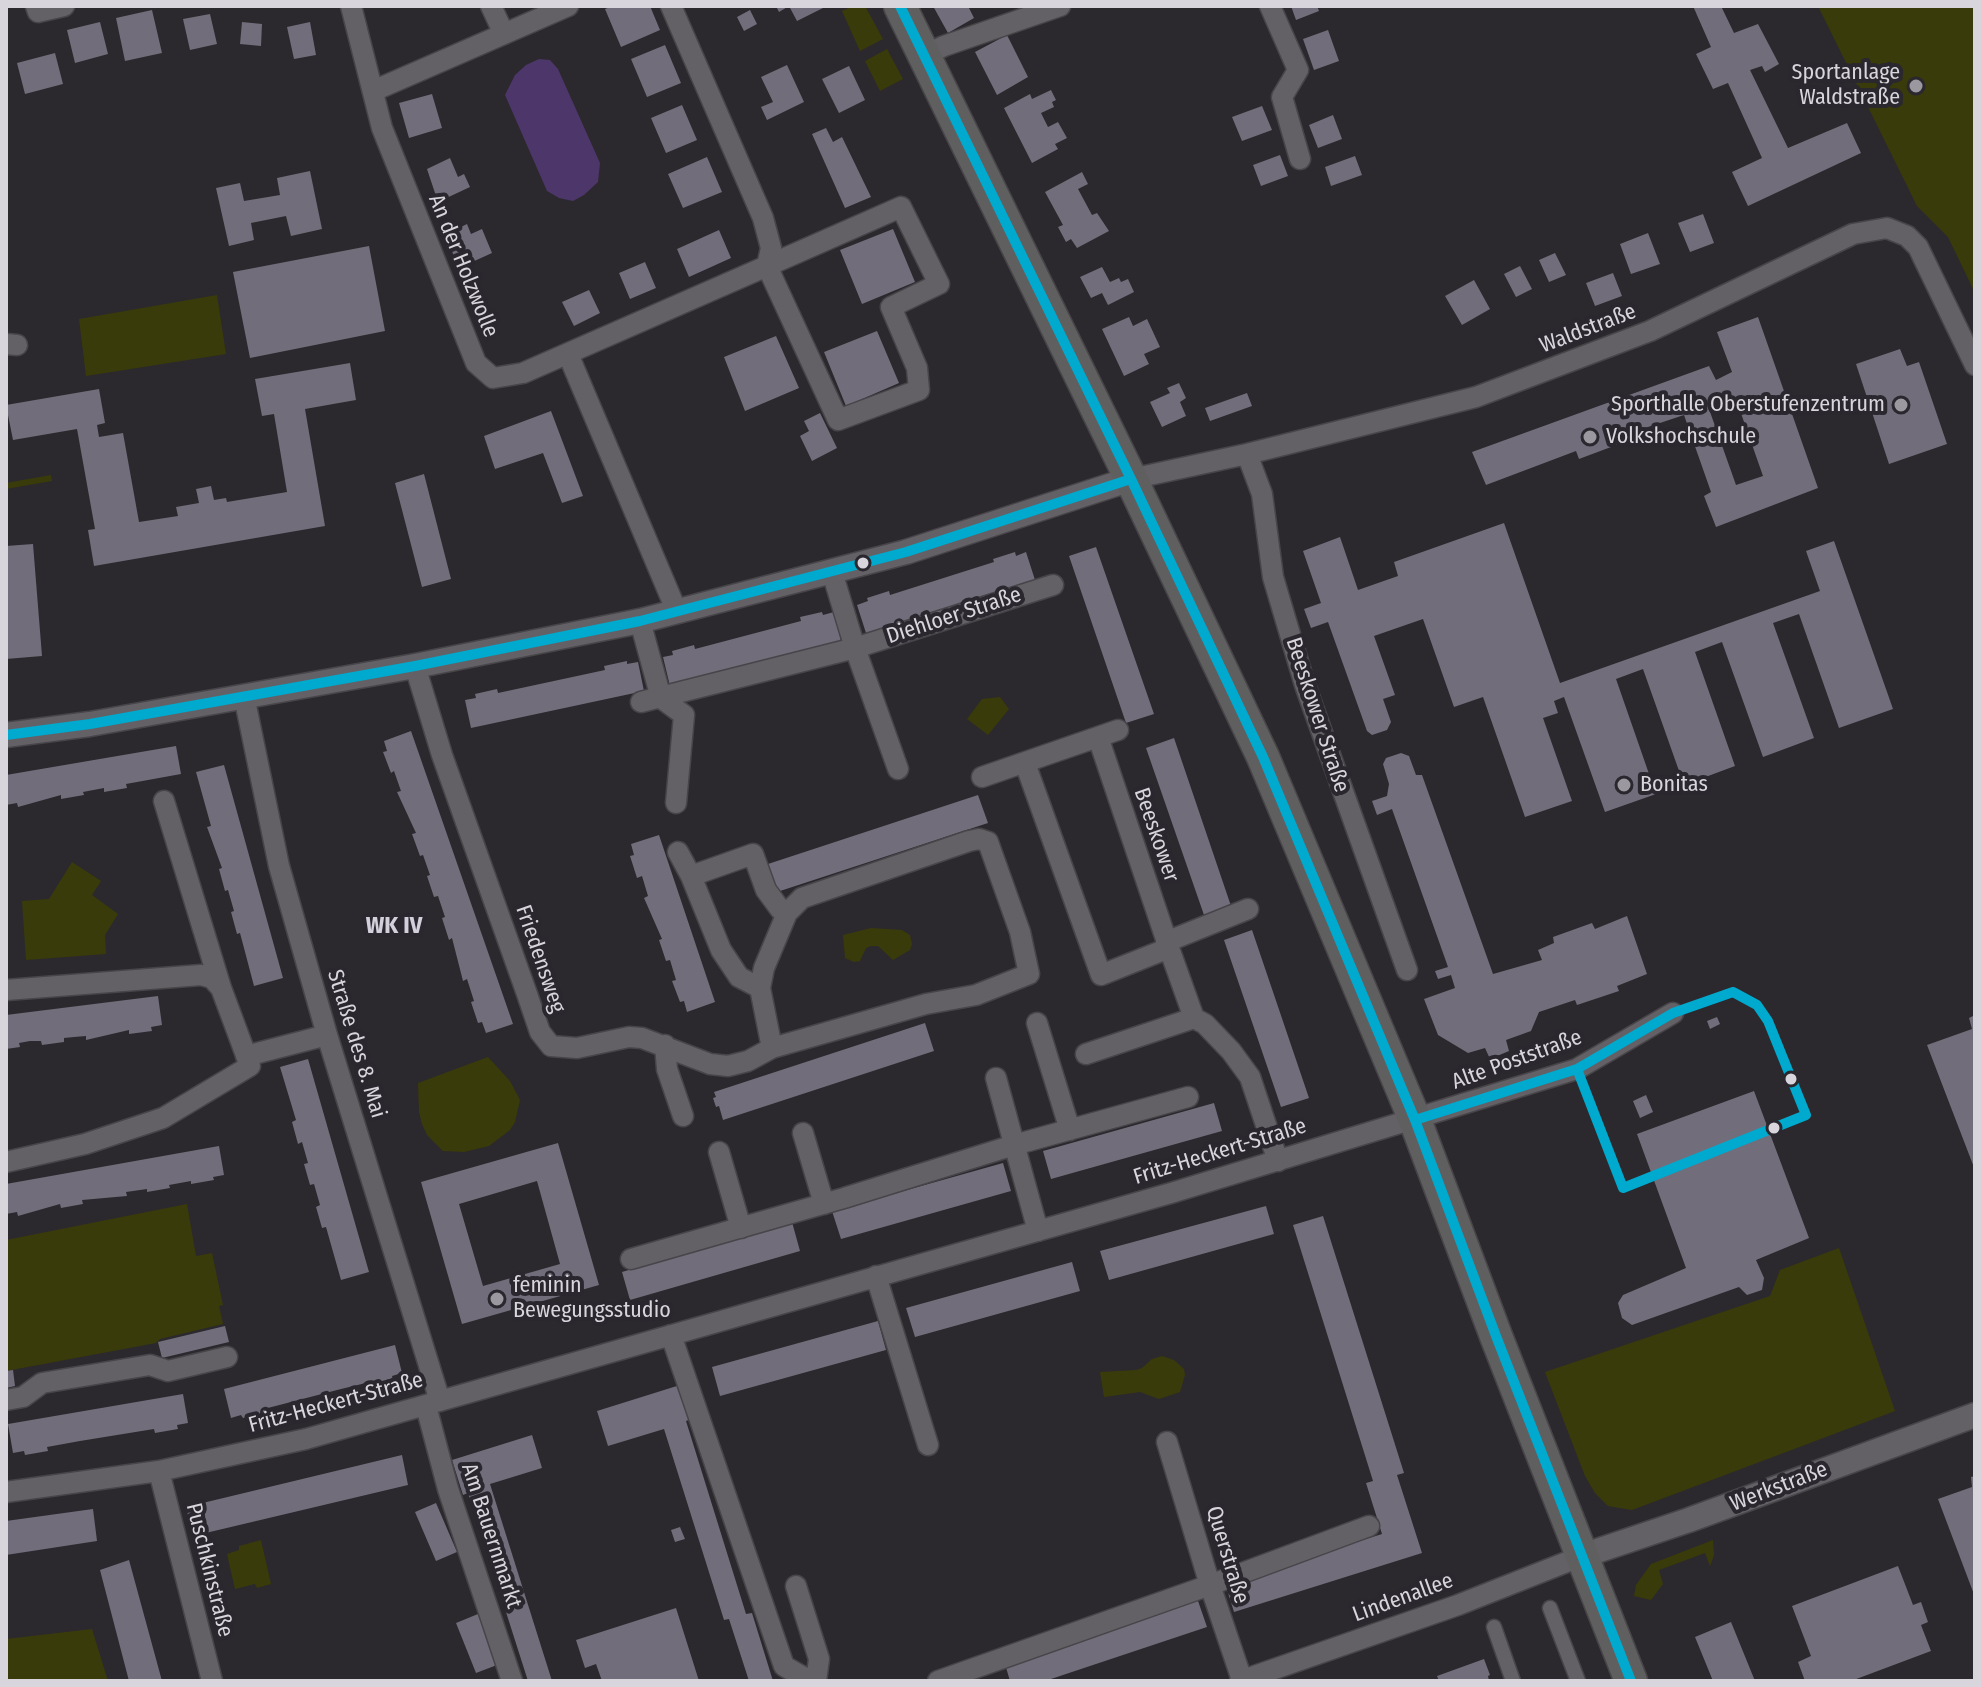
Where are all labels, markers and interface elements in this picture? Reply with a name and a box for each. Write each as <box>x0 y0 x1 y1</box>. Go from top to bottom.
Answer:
place label: Sportanlage Waldstraße <box>1792 60 1900 112</box>
marker: Sportanlage Waldstraße <box>1907 77 1925 95</box>
street label: An der Holzwolle <box>422 191 504 341</box>
street label: Waldstraße <box>1536 299 1640 359</box>
place label: Sporthalle Oberstufenzentrum <box>1611 392 1885 418</box>
marker: Sporthalle Oberstufenzentrum <box>1892 396 1910 414</box>
place label: Volkshochschule <box>1606 424 1756 450</box>
marker: Volkshochschule <box>1581 428 1599 446</box>
unlabelled marker <box>855 555 871 571</box>
street label: Diehloer Straße <box>883 582 1025 650</box>
street label: Beeskower Straße <box>1280 634 1354 796</box>
place label: Bonitas <box>1640 772 1708 798</box>
marker: Bonitas <box>1615 776 1633 794</box>
street label: Beeskower <box>1128 784 1184 886</box>
street label: Friedensweg <box>509 902 571 1016</box>
district label: WK IV <box>366 912 422 940</box>
street label: Straße des 8. Mai <box>321 967 391 1121</box>
street label: Alte Poststraße <box>1448 1024 1586 1096</box>
unlabelled marker <box>1783 1071 1799 1087</box>
street label: Fritz-Heckert-Straße <box>1130 1113 1310 1191</box>
unlabelled marker <box>1766 1120 1782 1136</box>
place label: feminin Bewegungsstudio <box>513 1273 671 1324</box>
marker: feminin Bewegungsstudio <box>488 1290 506 1308</box>
street label: Fritz-Heckert-Straße <box>246 1367 426 1439</box>
street label: Werkstraße <box>1727 1456 1831 1518</box>
street label: Am Bauernmarkt <box>455 1460 527 1612</box>
street label: Puschkinstraße <box>180 1500 238 1640</box>
street label: Querstraße <box>1200 1503 1254 1607</box>
street label: Lindenallee <box>1349 1568 1457 1628</box>

